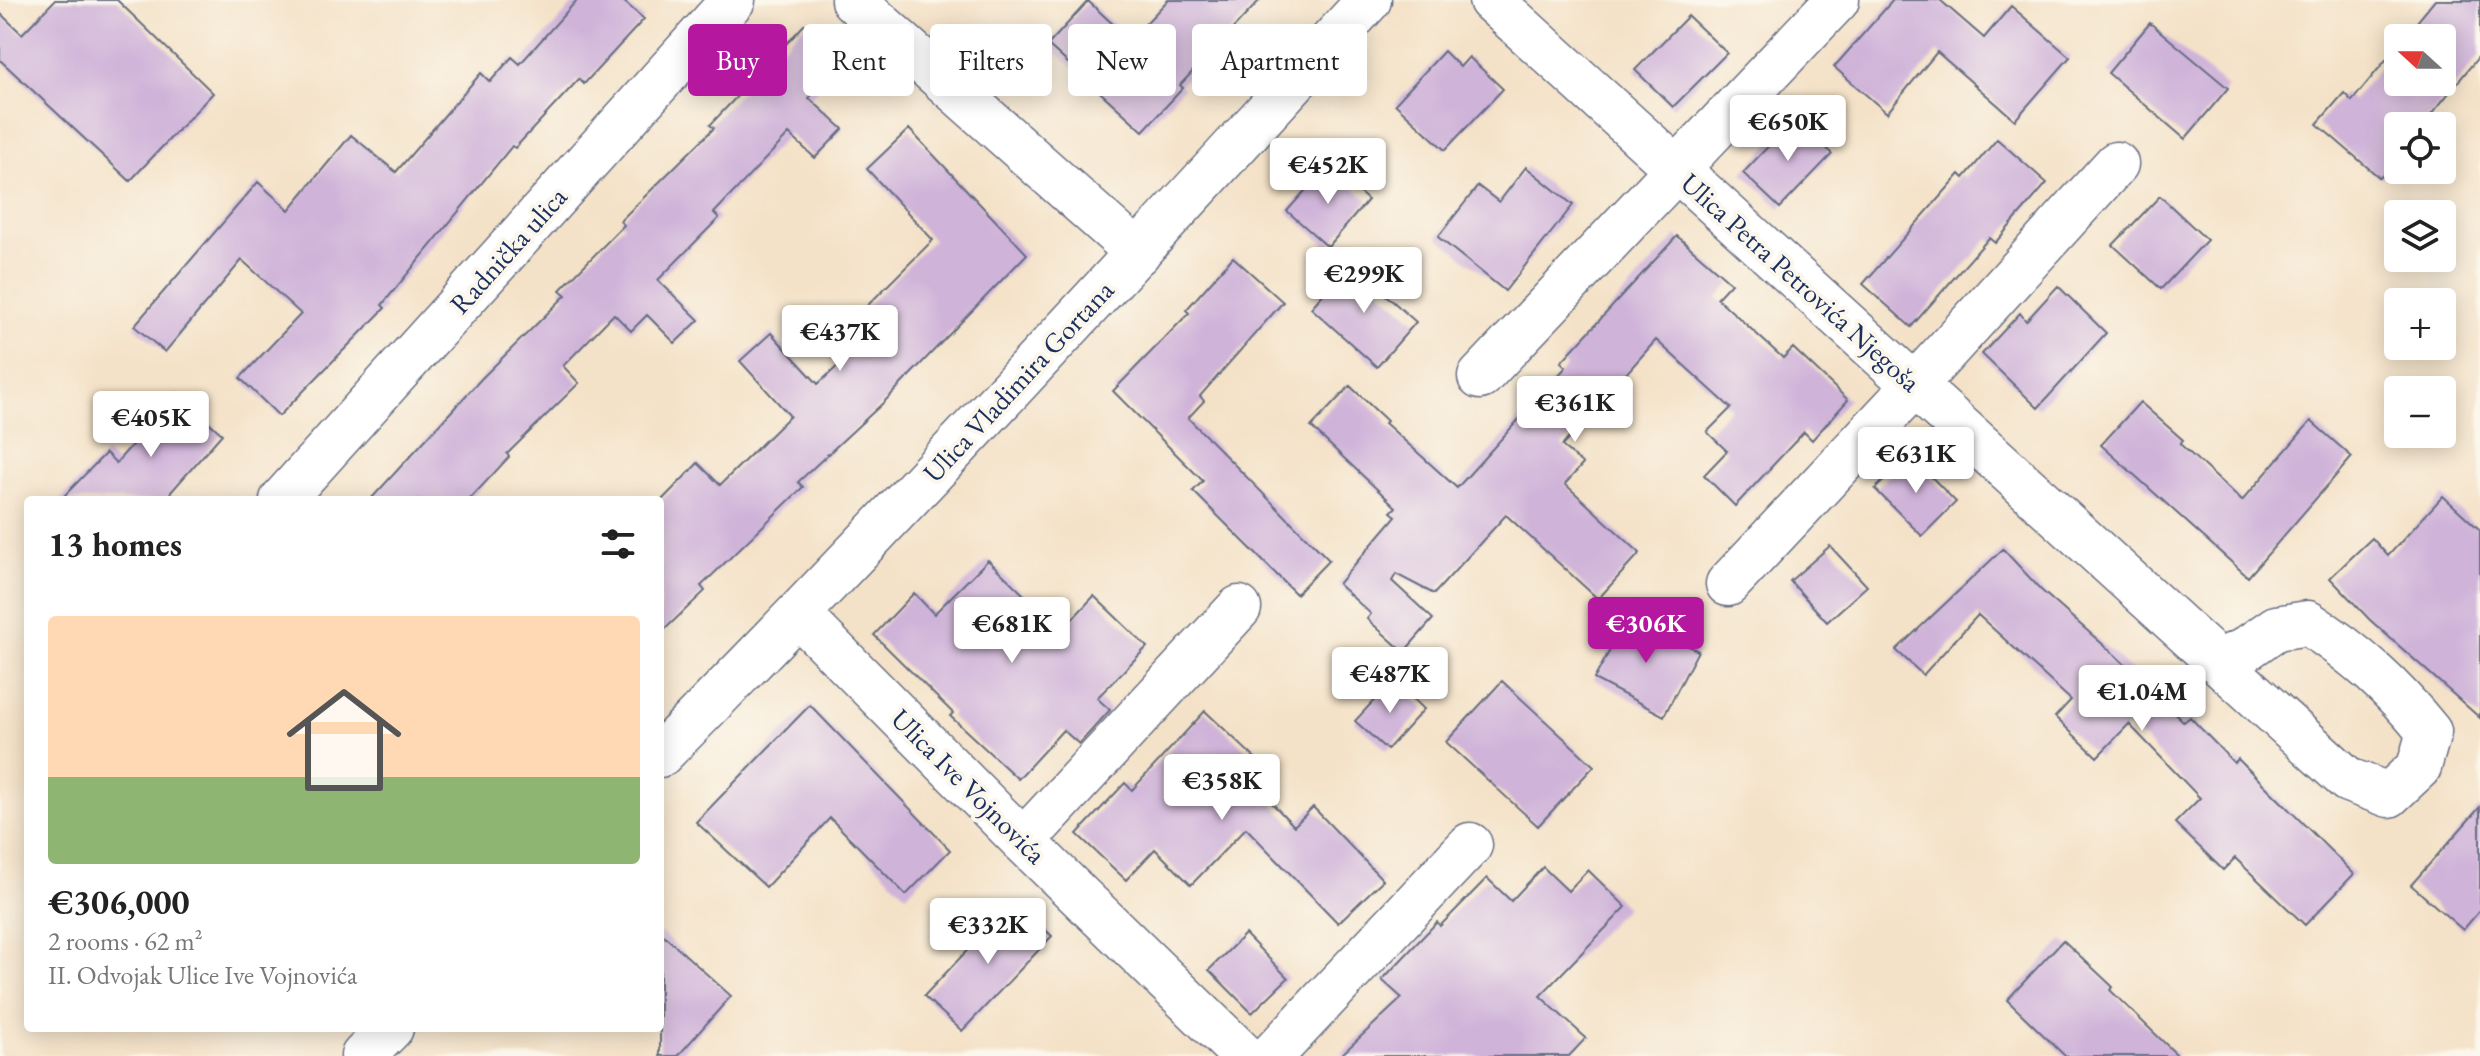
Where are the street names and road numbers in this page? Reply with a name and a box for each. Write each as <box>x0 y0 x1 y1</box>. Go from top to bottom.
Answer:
street label: Ulica Petra Petrovića Njegoša <box>1673 165 1929 400</box>
street label: Radnička ulica <box>442 178 575 321</box>
street label: Ulica Vladimira Gortana <box>915 272 1122 490</box>
street label: Ulica Ive Vojnovića <box>884 701 1055 872</box>

